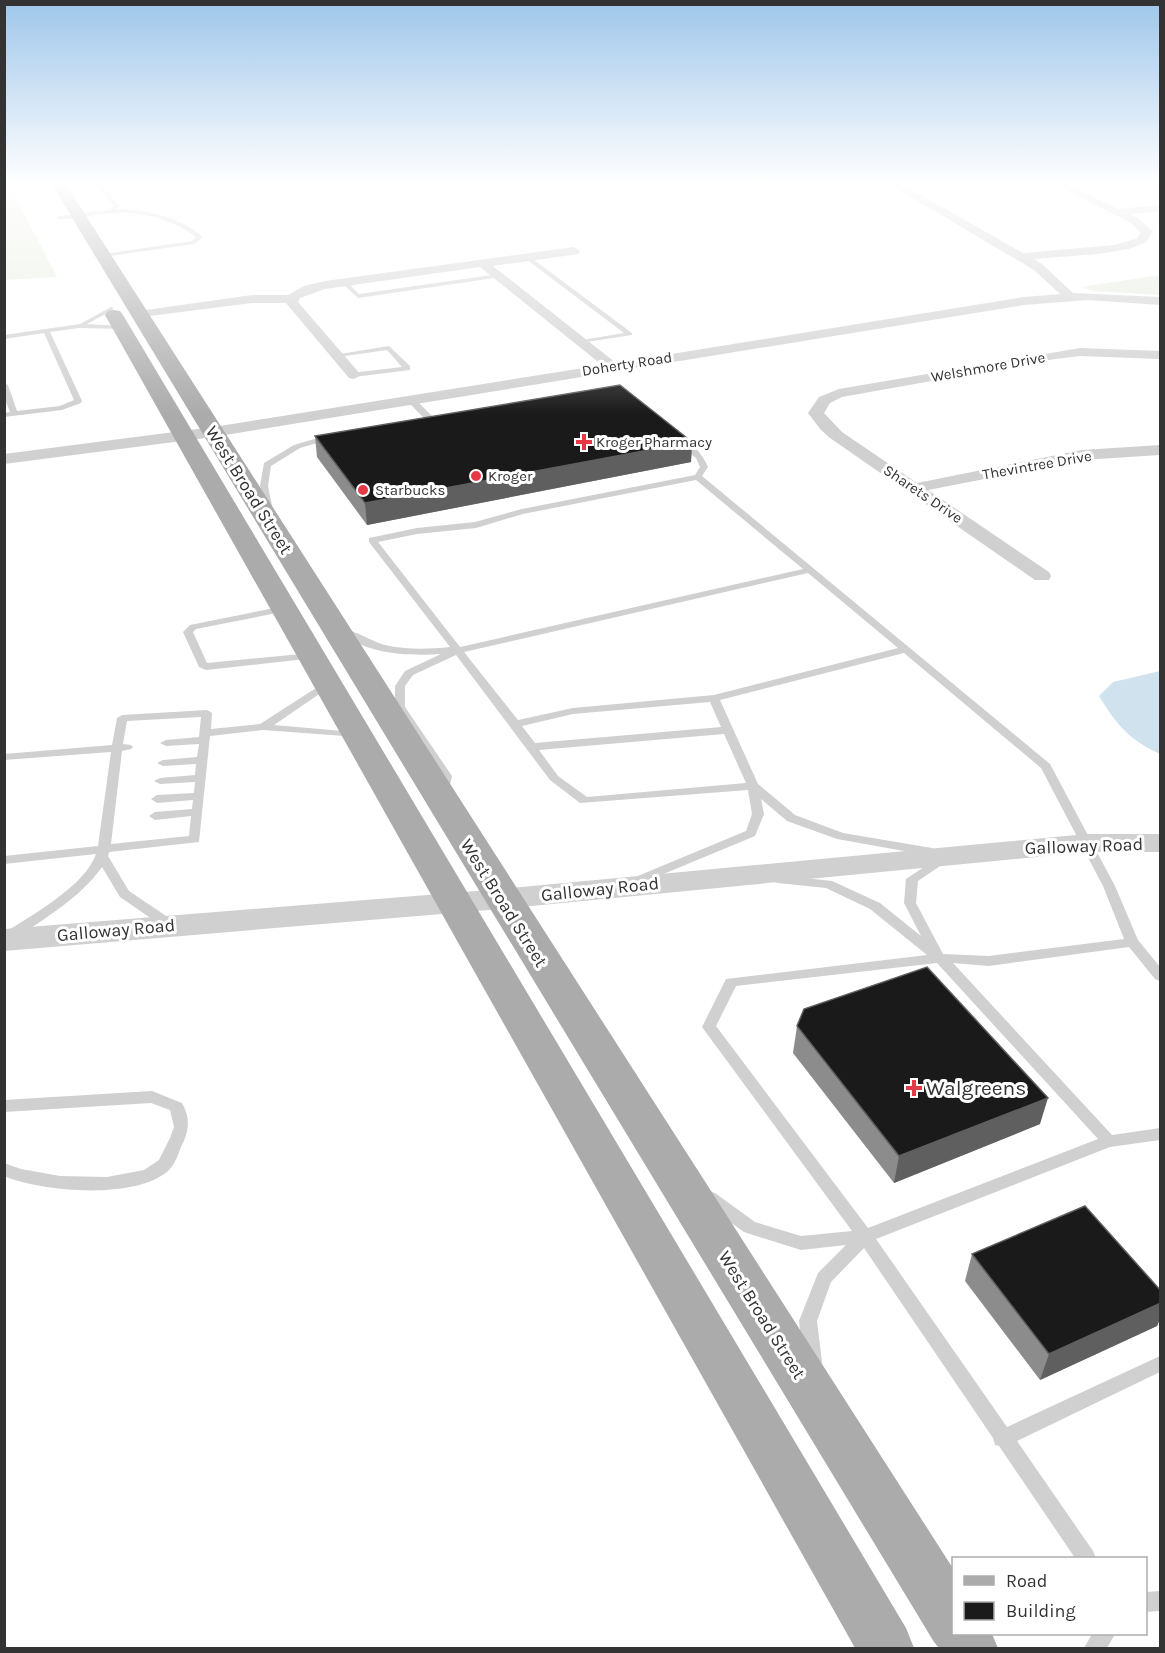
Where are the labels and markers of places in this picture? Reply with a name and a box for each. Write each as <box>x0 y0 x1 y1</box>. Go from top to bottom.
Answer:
place label: Kroger Pharmacy <box>596 433 712 451</box>
marker: Kroger Pharmacy <box>577 435 591 449</box>
place label: Kroger <box>488 467 533 485</box>
marker: Kroger <box>469 469 483 483</box>
place label: Starbucks <box>375 481 445 499</box>
marker: Starbucks <box>356 483 370 497</box>
place label: Walgreens <box>926 1076 1026 1100</box>
marker: Walgreens <box>907 1081 921 1095</box>

